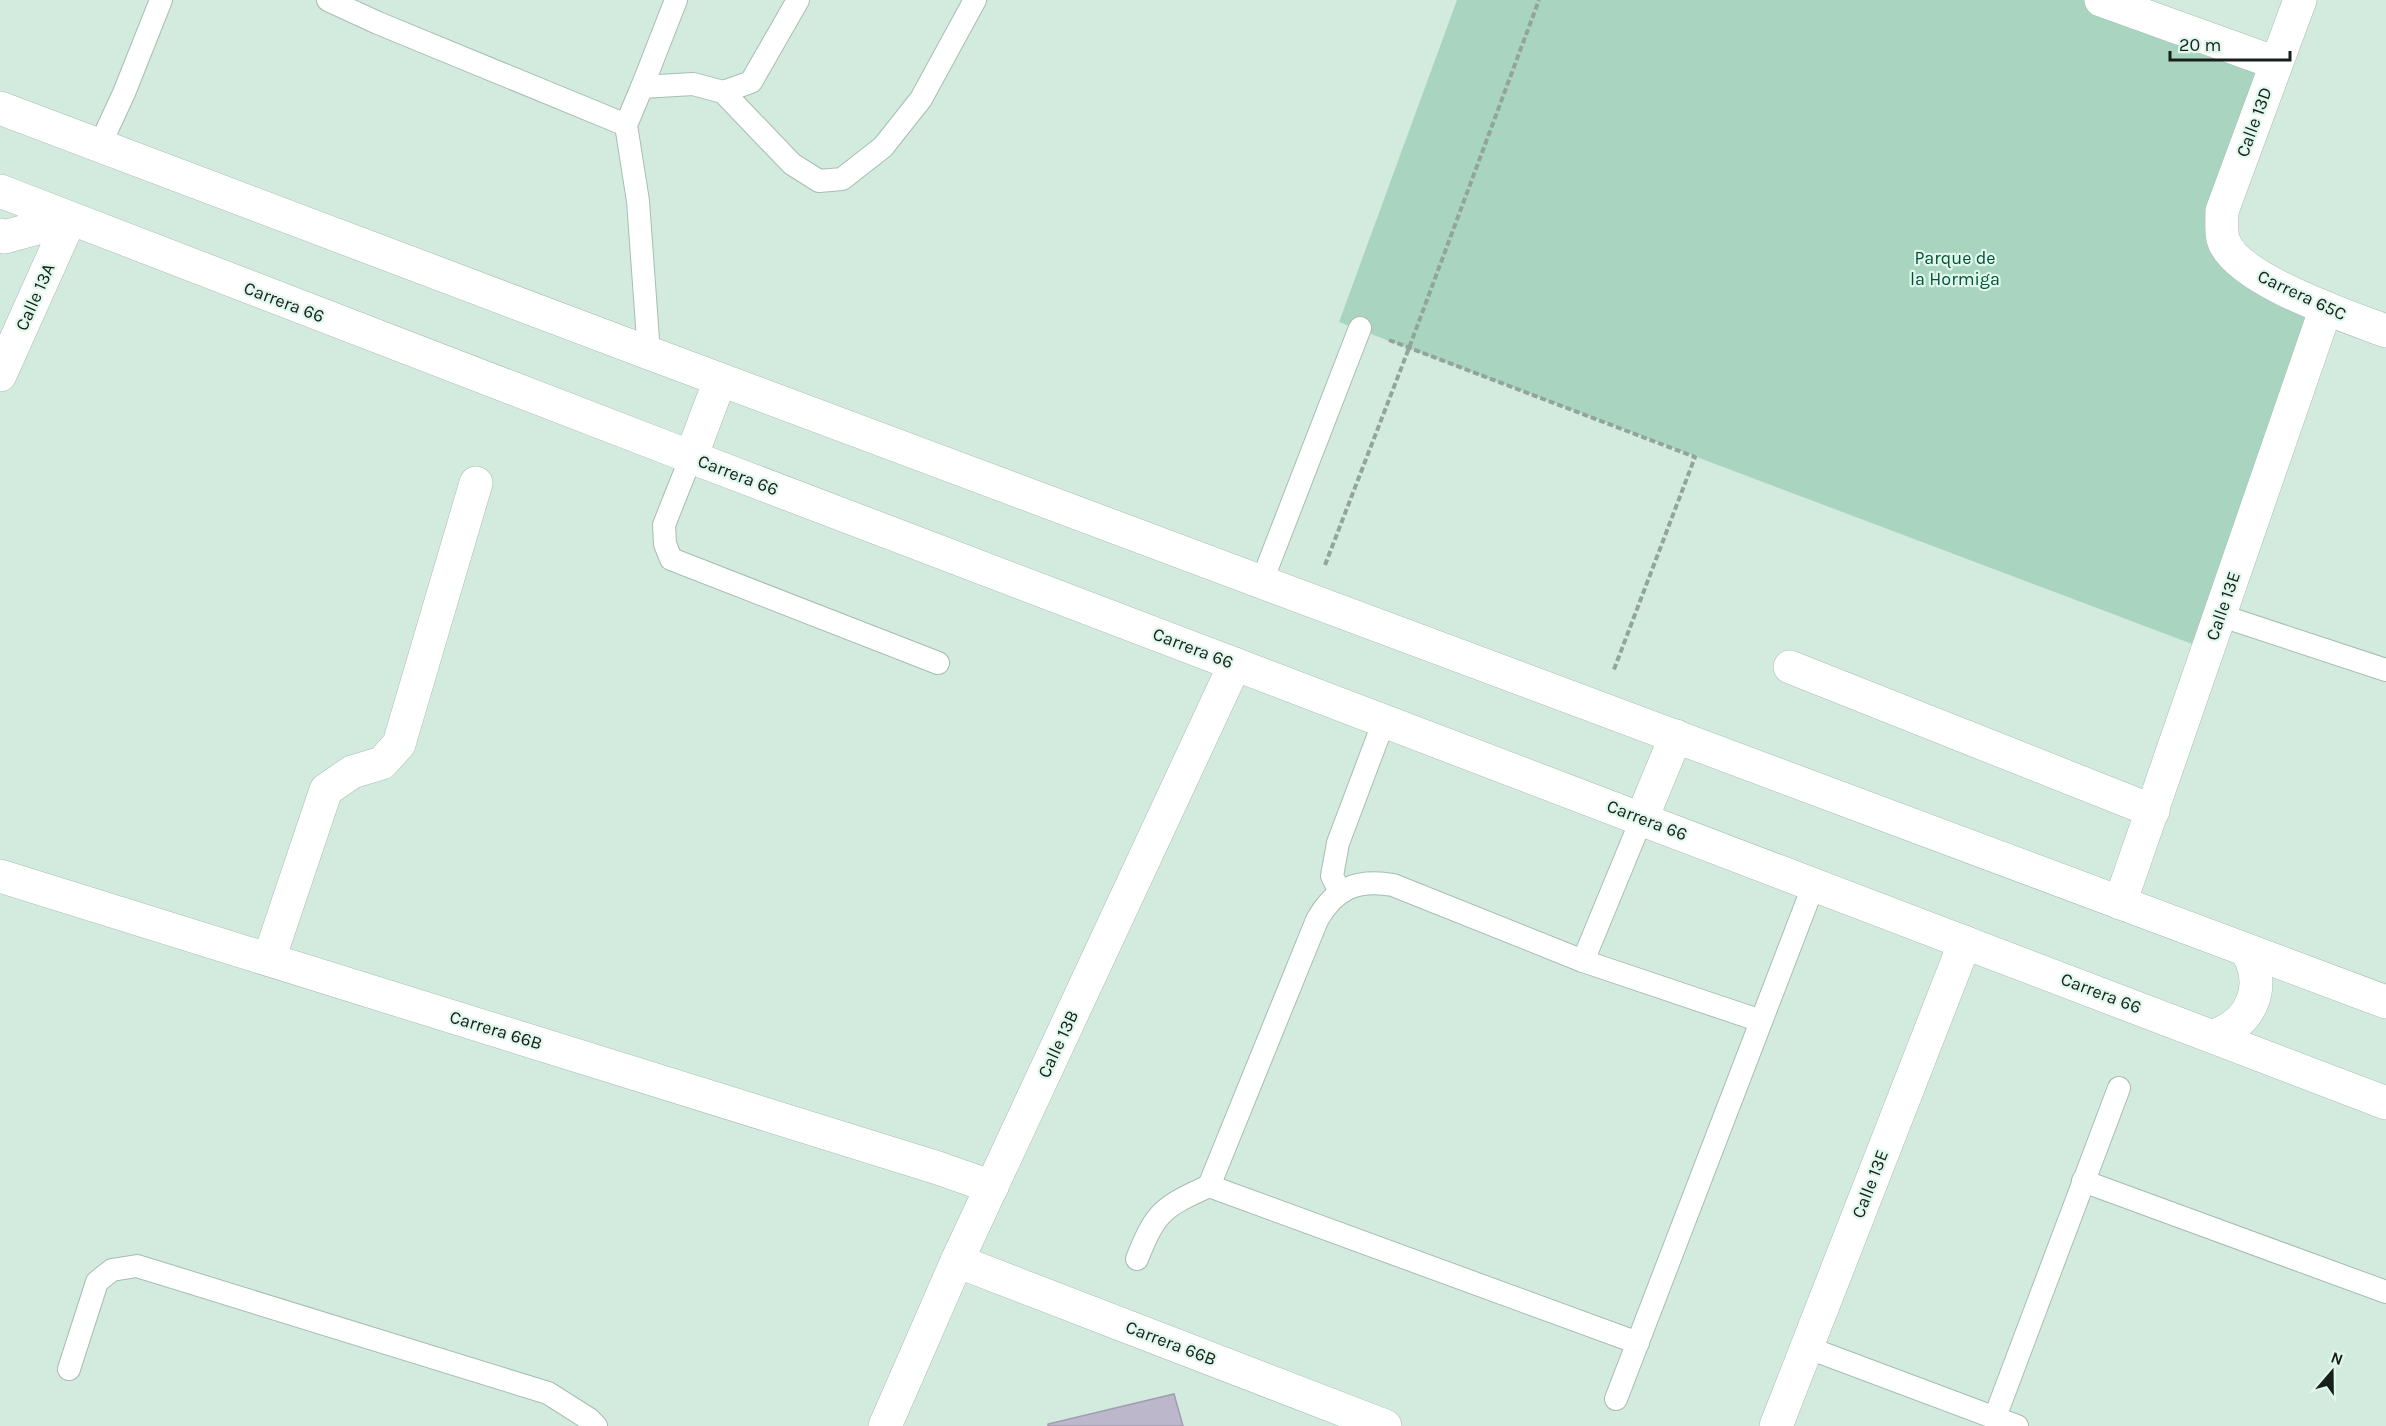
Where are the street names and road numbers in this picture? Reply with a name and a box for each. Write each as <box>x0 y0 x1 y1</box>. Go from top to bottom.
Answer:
street label: Calle 13D <box>2231 84 2277 160</box>
street label: Calle 13A <box>10 260 60 334</box>
street label: Carrera 65C <box>2254 265 2350 325</box>
street label: Carrera 66 <box>241 277 327 327</box>
street label: Carrera 66 <box>695 450 781 500</box>
street label: Calle 13E <box>2201 569 2245 643</box>
street label: Carrera 66 <box>1150 623 1236 673</box>
street label: Carrera 66 <box>1604 795 1690 845</box>
street label: Carrera 66 <box>2058 968 2144 1018</box>
street label: Carrera 66B <box>447 1005 545 1055</box>
street label: Calle 13B <box>1033 1007 1083 1081</box>
street label: Calle 13E <box>1847 1147 1893 1221</box>
street label: Carrera 66B <box>1122 1316 1220 1370</box>

